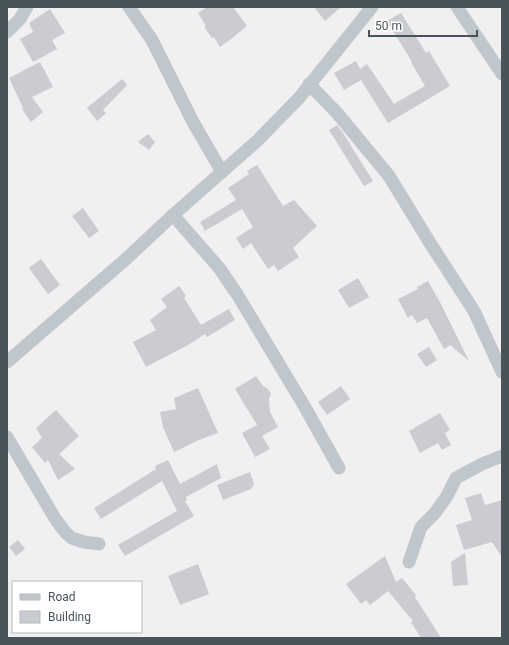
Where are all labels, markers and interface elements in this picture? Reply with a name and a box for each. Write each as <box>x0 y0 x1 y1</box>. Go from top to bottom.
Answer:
scale bar <box>369 12 477 38</box>
text: 50 m <box>375 19 402 33</box>
legend <box>12 581 142 633</box>
text: Road <box>48 590 76 604</box>
text: Building <box>48 610 91 624</box>

